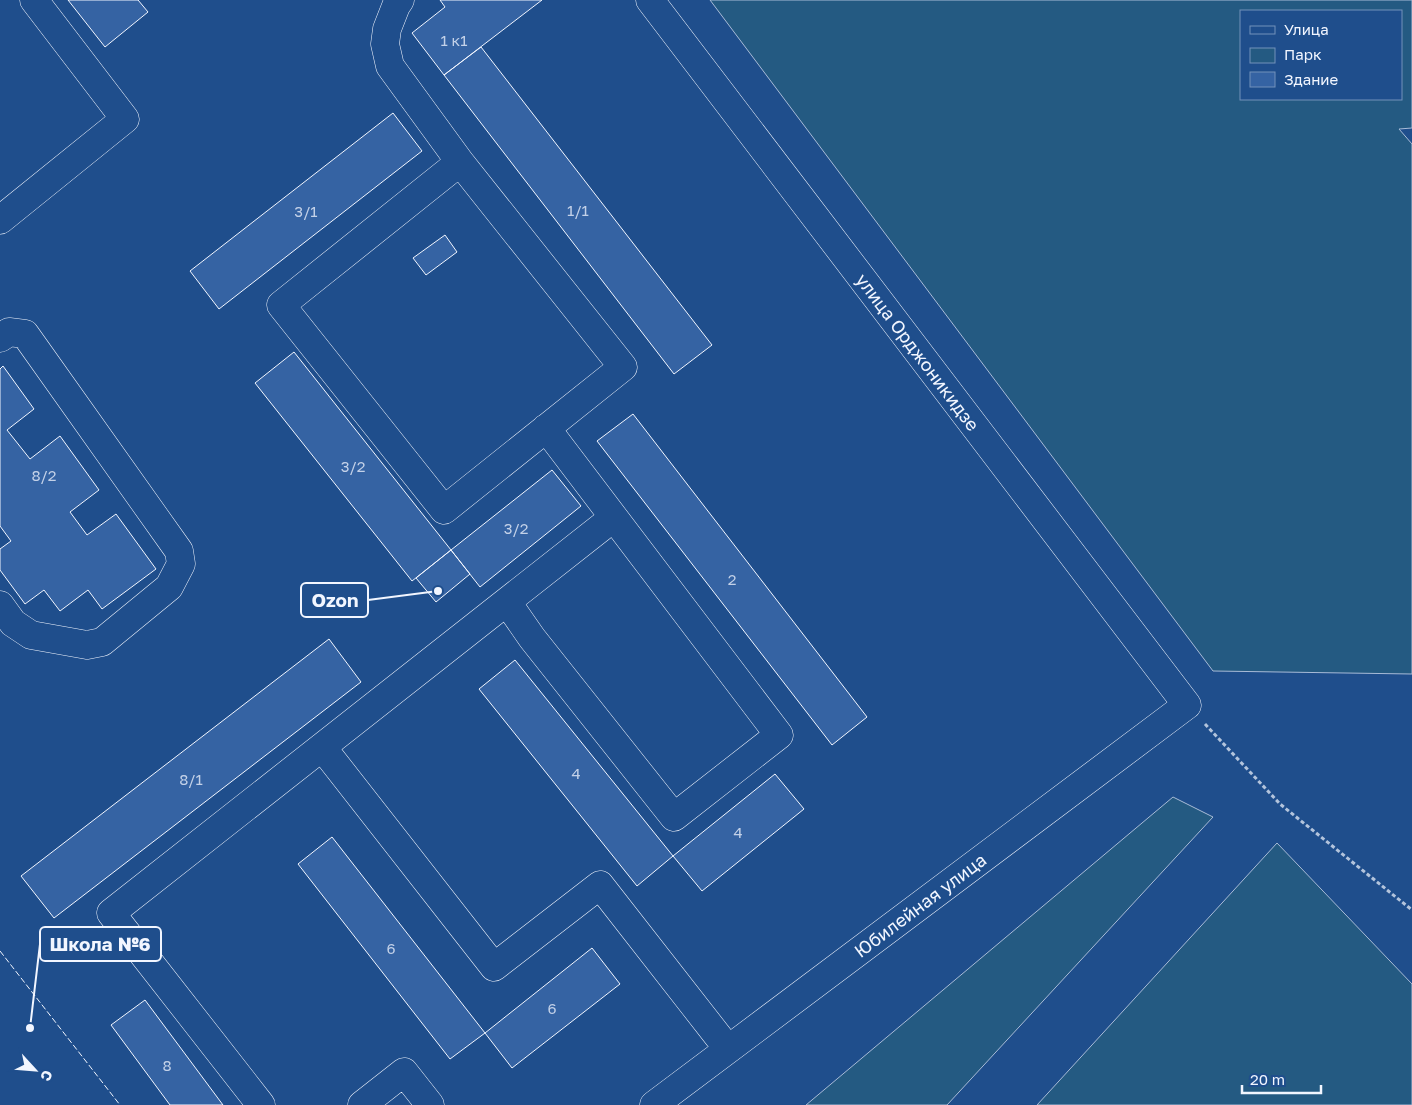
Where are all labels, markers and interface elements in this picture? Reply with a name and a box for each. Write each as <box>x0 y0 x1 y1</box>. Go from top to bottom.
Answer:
legend <box>1240 10 1402 100</box>
text: Улица <box>1284 20 1329 38</box>
house number: 1 к1 <box>441 31 467 49</box>
text: Парк <box>1284 45 1322 63</box>
text: Здание <box>1284 70 1338 88</box>
house number: 1/1 <box>567 201 589 219</box>
house number: 3/1 <box>294 202 318 220</box>
street label: улица Орджоникидзе <box>852 269 984 435</box>
house number: 3/2 <box>341 457 365 475</box>
house number: 8/2 <box>31 466 57 484</box>
house number: 3/2 <box>504 519 528 537</box>
house number: 2 <box>728 570 736 588</box>
callout: Ozon <box>301 583 368 617</box>
text: Ozon <box>312 588 358 611</box>
house number: 4 <box>571 764 581 782</box>
house number: 8/1 <box>179 770 203 788</box>
house number: 4 <box>733 823 743 841</box>
street label: Юбилейная улица <box>850 848 990 962</box>
callout: Школа №6 <box>40 927 161 961</box>
text: Школа №6 <box>49 932 151 955</box>
house number: 6 <box>386 939 396 957</box>
house number: 6 <box>547 999 557 1017</box>
north arrow <box>10 1045 60 1095</box>
house number: 8 <box>162 1056 172 1074</box>
scale bar <box>1242 1062 1321 1094</box>
text: С <box>37 1068 57 1084</box>
text: 20 m <box>1250 1070 1285 1088</box>

